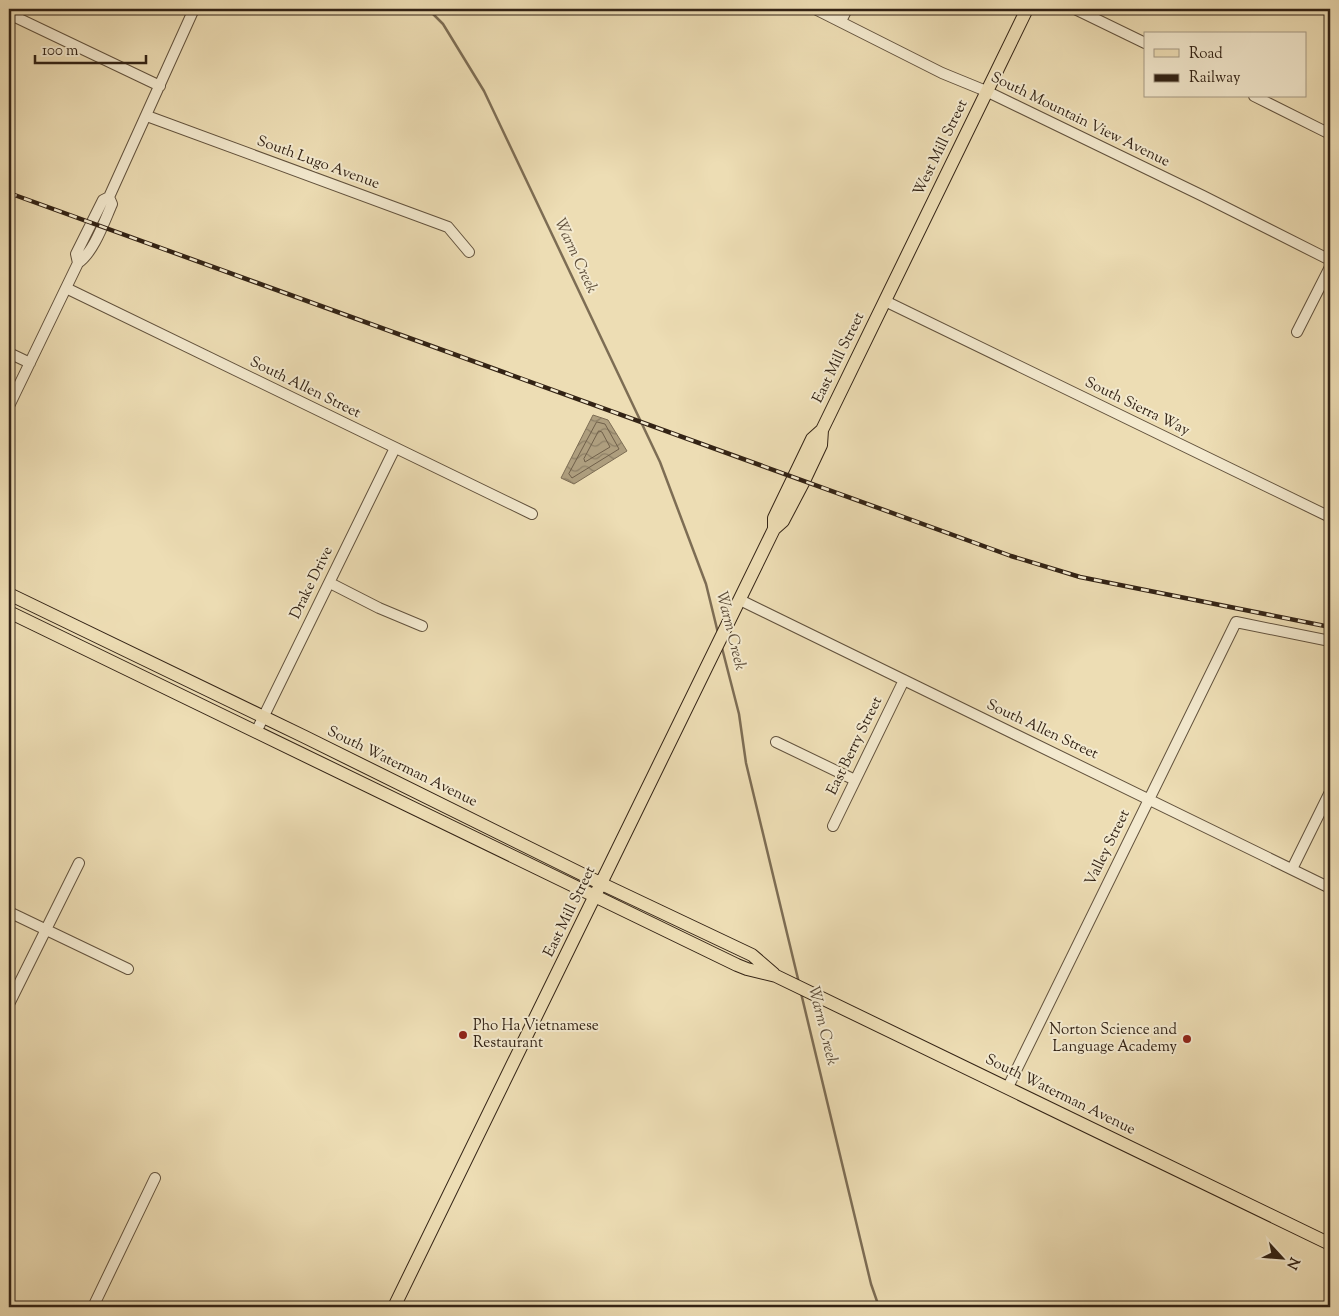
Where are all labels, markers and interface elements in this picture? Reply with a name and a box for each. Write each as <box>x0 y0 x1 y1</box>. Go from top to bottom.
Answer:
scale bar <box>35 32 146 64</box>
legend <box>1144 32 1306 98</box>
text: 100 m <box>42 41 79 62</box>
text: Road <box>1189 44 1223 65</box>
street label: South Mountain View Avenue <box>987 67 1173 173</box>
text: Railway <box>1189 68 1241 89</box>
street label: West Mill Street <box>909 96 973 200</box>
street label: South Lugo Avenue <box>254 131 382 195</box>
water label: Warm Creek <box>548 215 602 297</box>
street label: East Mill Street <box>808 309 870 407</box>
street label: South Allen Street <box>246 352 364 424</box>
street label: South Sierra Way <box>1081 372 1193 442</box>
street label: Drake Drive <box>285 543 339 623</box>
water label: Warm Creek <box>709 589 751 673</box>
street label: East Berry Street <box>822 693 888 799</box>
street label: South Allen Street <box>983 695 1101 765</box>
street label: South Waterman Avenue <box>323 721 481 813</box>
street label: Valley Street <box>1080 806 1136 890</box>
street label: East Mill Street <box>539 863 601 961</box>
water label: Warm Creek <box>801 984 843 1068</box>
place label: Pho Ha Vietnamese Restaurant <box>473 1016 599 1054</box>
place label: Norton Science and Language Academy <box>1049 1020 1178 1058</box>
marker: Pho Ha Vietnamese Restaurant <box>457 1029 469 1041</box>
marker: Norton Science and Language Academy <box>1181 1033 1193 1045</box>
street label: South Waterman Avenue <box>981 1049 1139 1141</box>
north arrow <box>1256 1234 1306 1284</box>
text: N <box>1280 1253 1303 1272</box>

